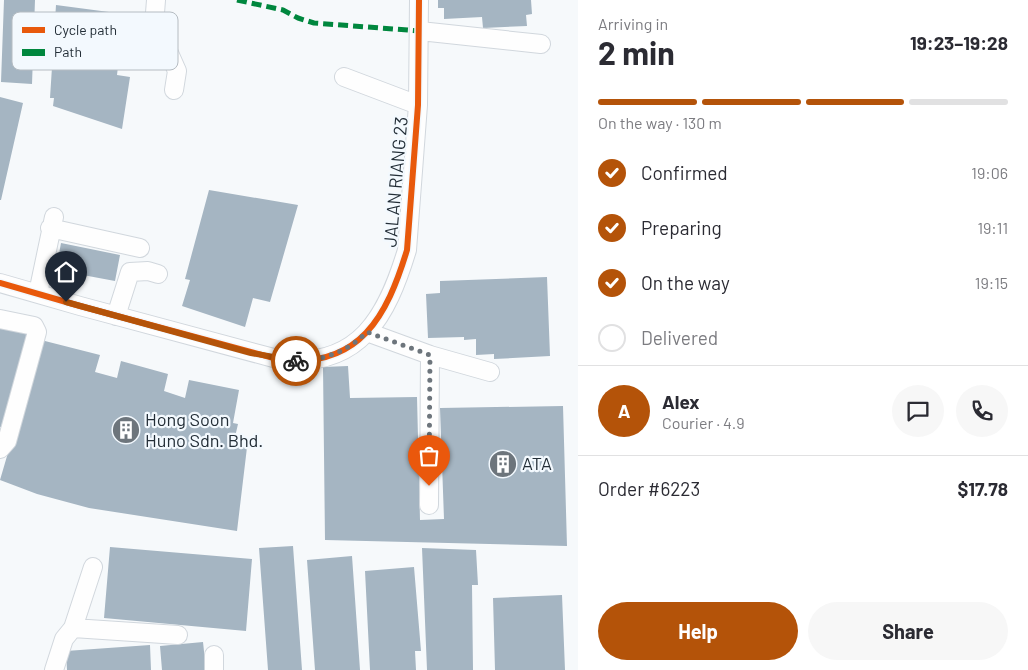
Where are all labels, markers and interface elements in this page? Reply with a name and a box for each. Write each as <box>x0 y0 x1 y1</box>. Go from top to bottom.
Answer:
legend <box>12 12 178 70</box>
text: Arriving in <box>598 14 668 33</box>
text: Cycle path <box>54 21 117 38</box>
text: 19:23–19:28 <box>910 31 1008 54</box>
text: 2 min <box>598 33 675 71</box>
text: Path <box>54 43 82 60</box>
text: On the way · 130 m <box>598 113 722 132</box>
street label: JALAN RIANG 23 <box>378 116 412 248</box>
icon: check <box>598 159 626 187</box>
text: Confirmed <box>641 161 728 184</box>
text: 19:06 <box>971 163 1008 182</box>
icon: check <box>598 214 626 242</box>
text: Preparing <box>641 216 722 239</box>
text: 19:11 <box>977 218 1008 237</box>
pin <box>45 251 87 302</box>
icon: home <box>52 258 80 286</box>
icon: check <box>598 269 626 297</box>
text: On the way <box>641 271 730 294</box>
text: 19:15 <box>975 273 1008 292</box>
text: Delivered <box>641 326 718 349</box>
courier <box>271 336 321 386</box>
icon: bike <box>282 347 310 375</box>
button: chat <box>892 385 944 437</box>
button: phone <box>956 385 1008 437</box>
text: Alex <box>662 390 700 413</box>
text: A <box>618 399 630 422</box>
place label: Hong Soon Huno Sdn. Bhd. <box>145 408 263 451</box>
text: Courier · 4.9 <box>662 413 745 432</box>
building icon: Hong Soon Huno Sdn. Bhd. <box>111 415 141 445</box>
pin <box>408 435 450 486</box>
icon: bag <box>415 442 443 470</box>
building icon: ATA <box>488 449 518 479</box>
place label: ATA <box>522 452 552 474</box>
text: Order #6223 <box>598 477 700 500</box>
text: $17.78 <box>957 477 1008 500</box>
button: Help <box>598 602 798 660</box>
button: Share <box>808 602 1008 660</box>

